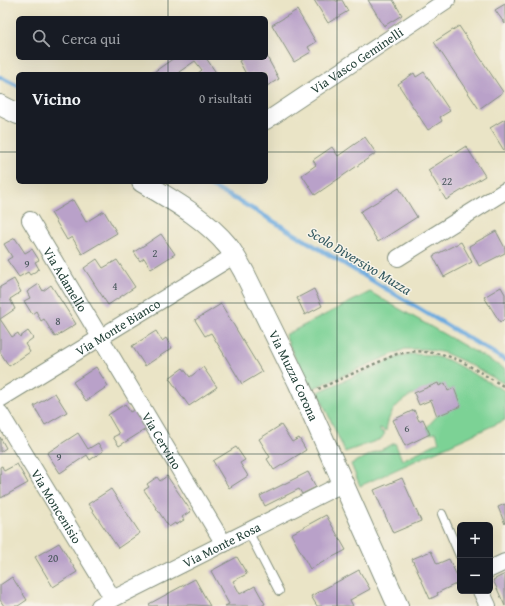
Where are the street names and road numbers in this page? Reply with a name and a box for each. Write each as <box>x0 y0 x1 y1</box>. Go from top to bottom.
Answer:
street label: Via Vasco Geminelli <box>307 23 407 99</box>
street label: Via Adamello <box>38 243 92 316</box>
street label: Via Monte Bianco <box>72 294 164 361</box>
street label: Via Muzza Corona <box>264 327 323 425</box>
street label: Via Cervino <box>137 408 186 473</box>
street label: Via Moncenisio <box>26 466 86 548</box>
street label: Via Monte Rosa <box>179 517 265 573</box>

